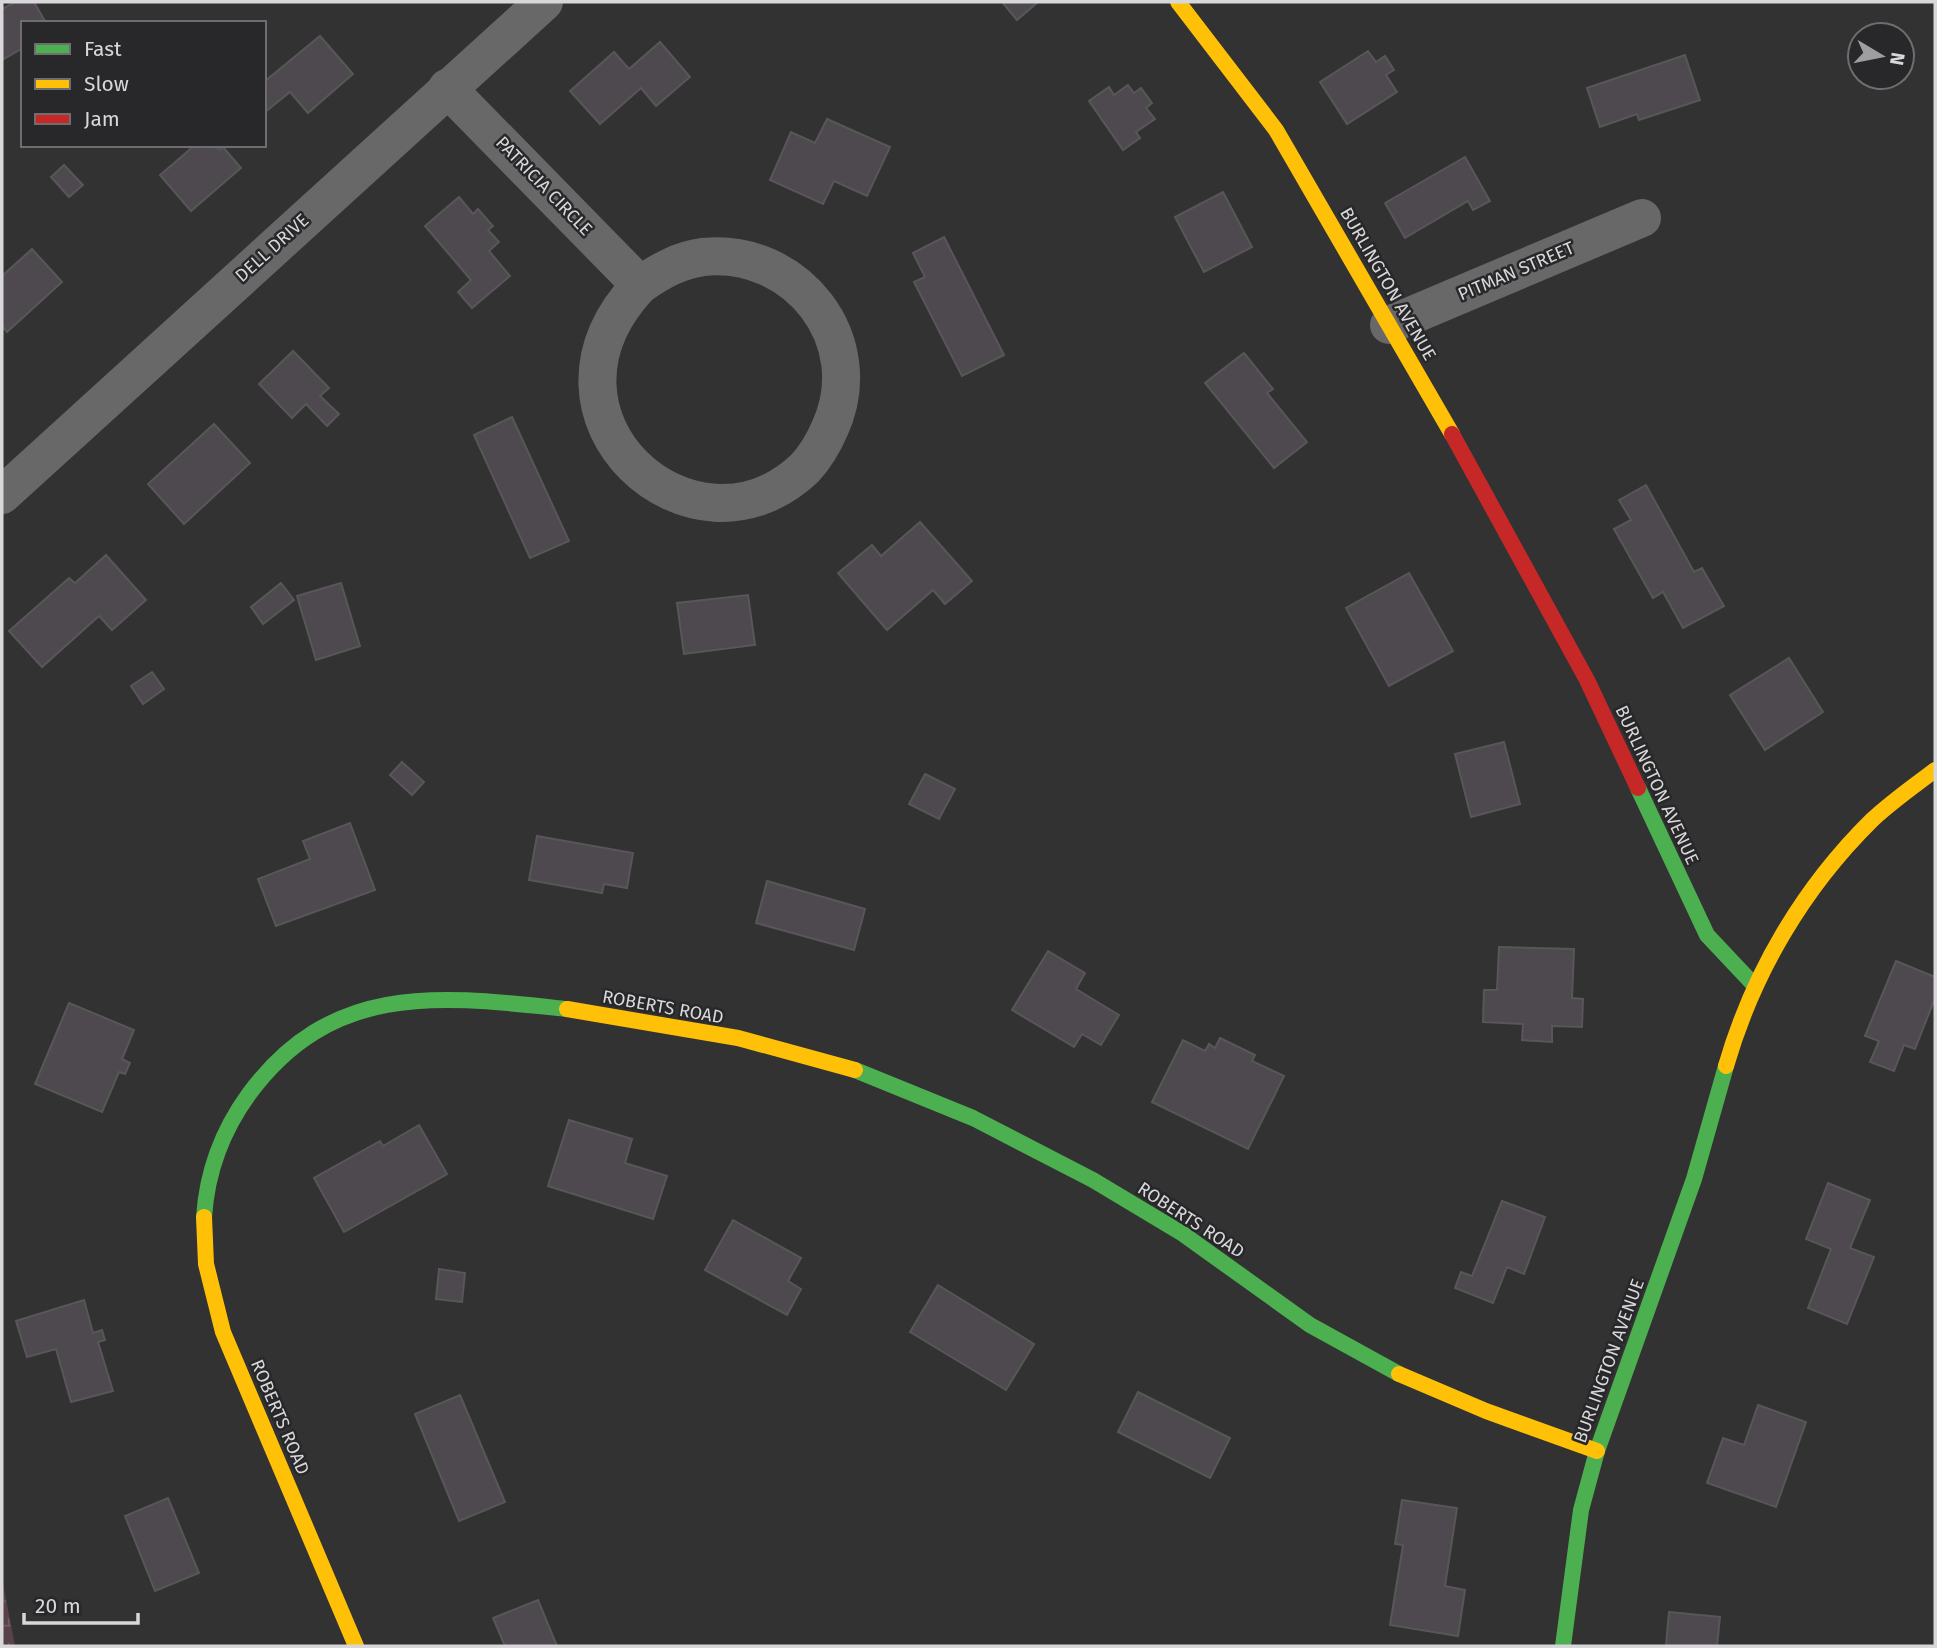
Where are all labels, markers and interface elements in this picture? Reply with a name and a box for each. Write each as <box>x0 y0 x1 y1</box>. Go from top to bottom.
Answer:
legend <box>21 21 266 147</box>
north arrow <box>1846 21 1916 91</box>
text: Fast <box>84 36 122 62</box>
text: N <box>1885 51 1910 67</box>
text: Slow <box>84 71 129 97</box>
text: Jam <box>84 106 120 132</box>
street label: PATRICIA CIRCLE <box>491 132 597 240</box>
street label: BURLINGTON AVENUE <box>1335 204 1441 364</box>
street label: DELL DRIVE <box>231 209 313 287</box>
street label: PITMAN STREET <box>1455 236 1578 305</box>
street label: BURLINGTON AVENUE <box>1610 702 1704 868</box>
street label: ROBERTS ROAD <box>601 986 725 1028</box>
street label: ROBERTS ROAD <box>1134 1177 1248 1263</box>
street label: BURLINGTON AVENUE <box>1569 1276 1649 1446</box>
street label: ROBERTS ROAD <box>246 1356 314 1478</box>
scale bar <box>24 1582 138 1626</box>
text: 20 m <box>35 1593 81 1619</box>

